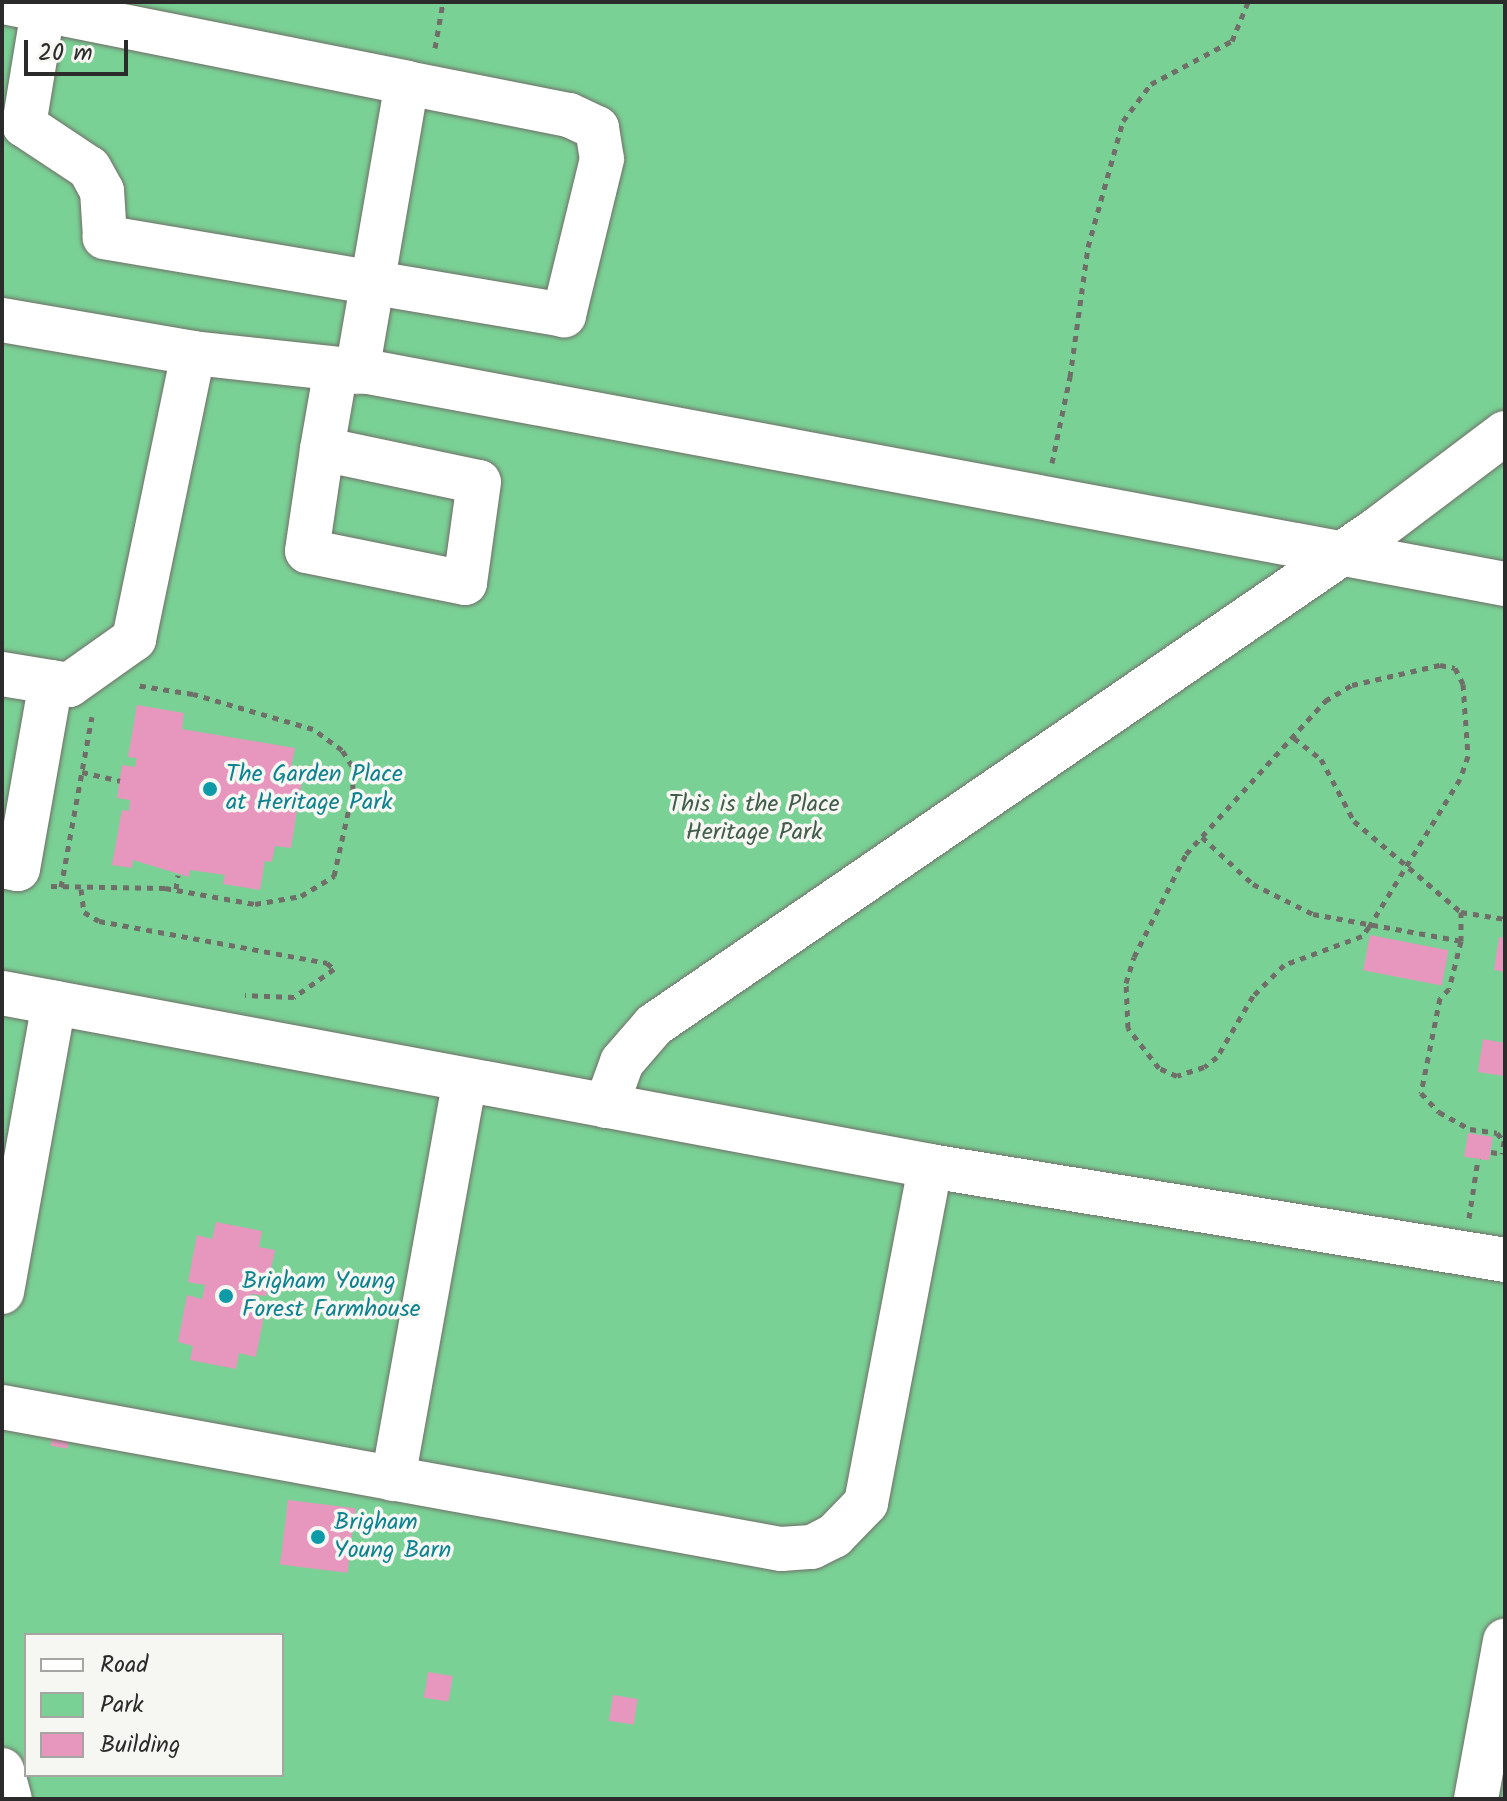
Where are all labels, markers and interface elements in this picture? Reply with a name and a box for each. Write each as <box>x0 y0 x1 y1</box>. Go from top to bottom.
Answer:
scale bar <box>28 24 132 74</box>
text: 20 m <box>38 34 93 73</box>
place label: The Garden Place at Heritage Park <box>226 761 403 817</box>
marker: The Garden Place at Heritage Park <box>201 780 219 798</box>
park label: This is the Place Heritage Park <box>668 791 840 847</box>
place label: Brigham Young Forest Farmhouse <box>242 1268 420 1324</box>
marker: Brigham Young Forest Farmhouse <box>217 1287 235 1305</box>
place label: Brigham Young Barn <box>334 1509 451 1565</box>
marker: Brigham Young Barn <box>309 1528 327 1546</box>
legend <box>24 1633 284 1777</box>
text: Road <box>100 1646 148 1685</box>
text: Park <box>100 1686 144 1725</box>
text: Building <box>100 1726 180 1765</box>

